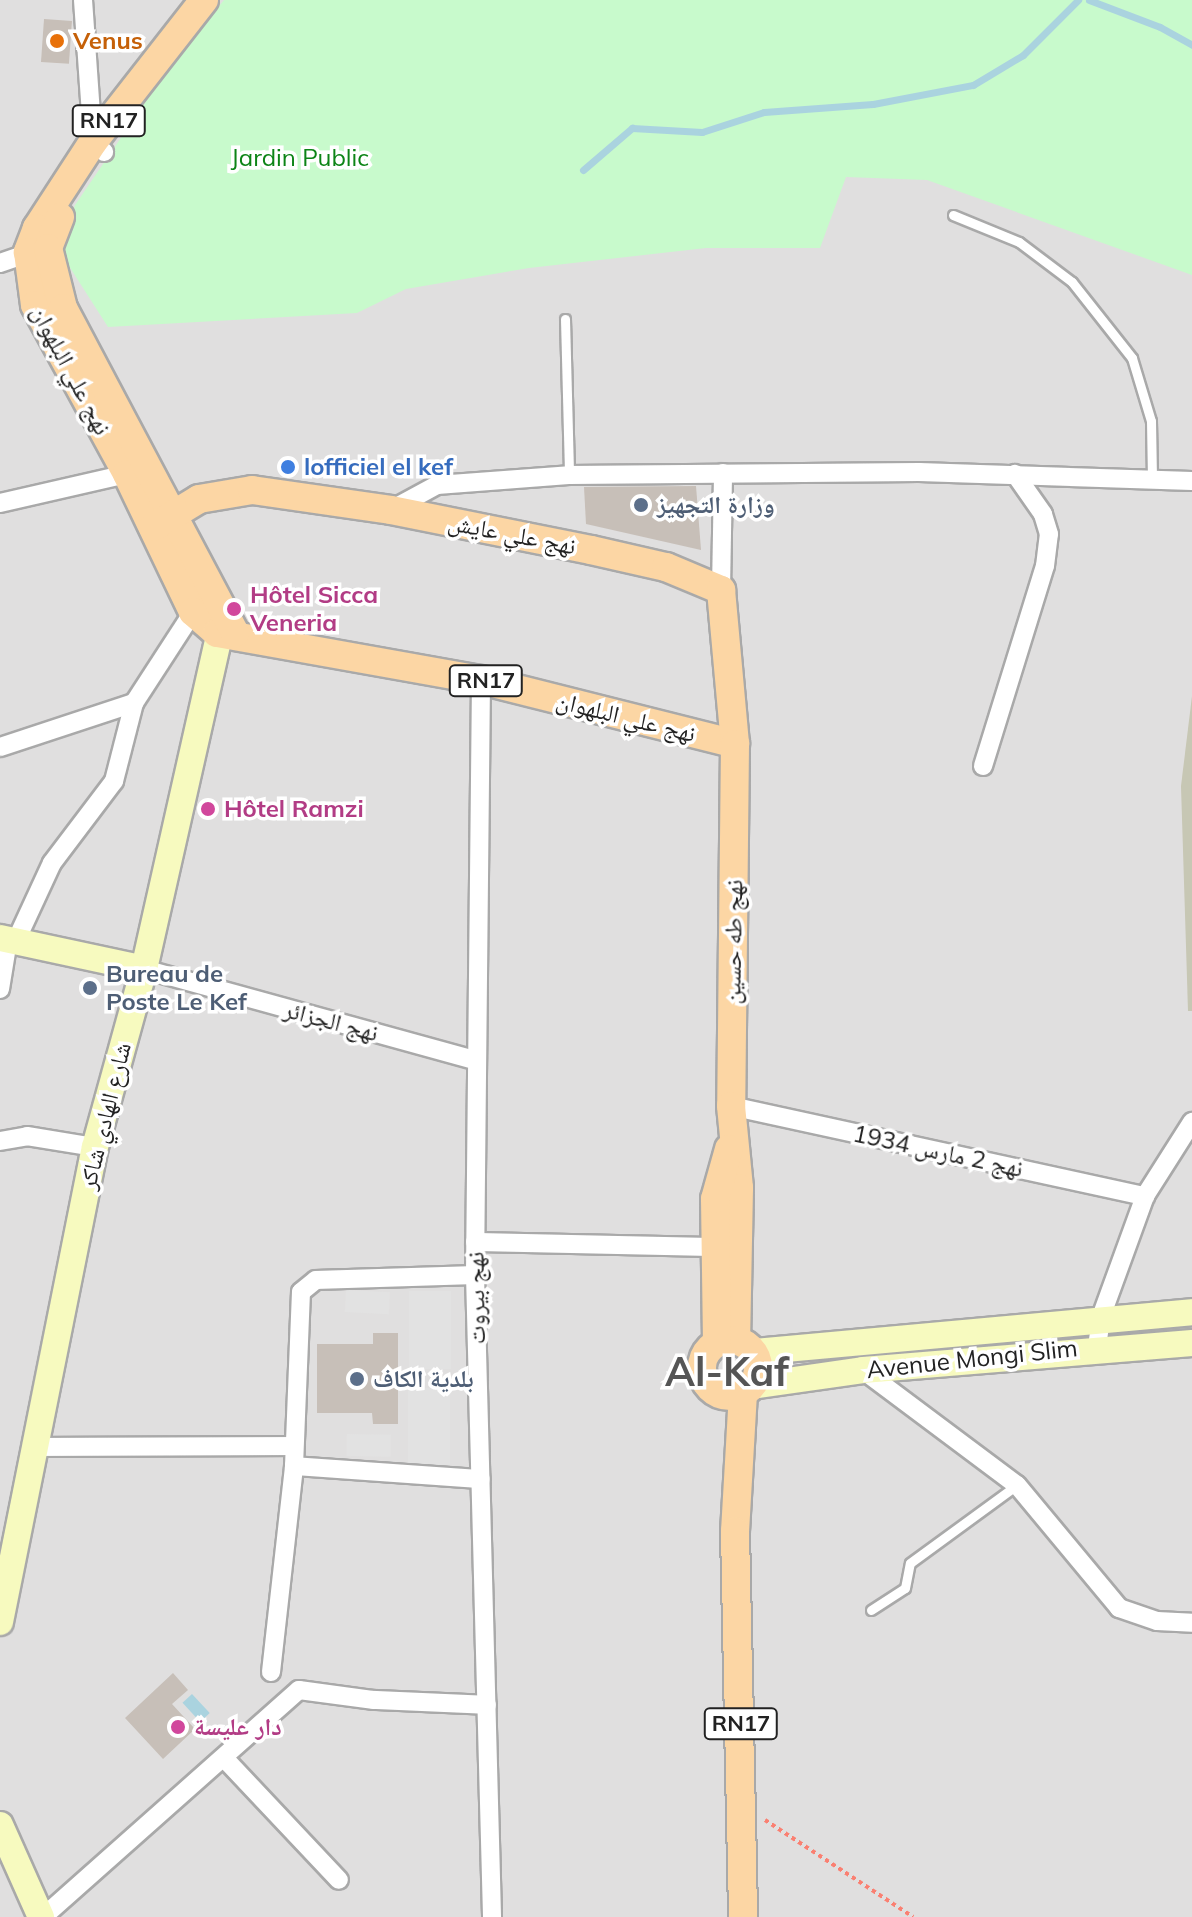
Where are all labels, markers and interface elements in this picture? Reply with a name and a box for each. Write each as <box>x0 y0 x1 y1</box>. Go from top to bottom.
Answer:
place label: Venus <box>73 27 143 55</box>
marker: Venus <box>48 32 66 50</box>
road number: RN17 <box>71 103 147 139</box>
park label: Jardin Public <box>231 144 369 172</box>
street label: نهج علي البلهوان <box>25 300 117 440</box>
place label: lofficiel el kef <box>304 453 453 481</box>
marker: lofficiel el kef <box>279 458 297 476</box>
place label: وزارة التجهيز <box>657 491 775 519</box>
marker: وزارة التجهيز <box>632 496 650 514</box>
street label: نهج علي عايش <box>446 508 578 560</box>
place label: Hôtel Sicca Veneria <box>250 581 378 637</box>
marker: Hôtel Sicca Veneria <box>225 600 243 618</box>
road number: RN17 <box>448 663 524 699</box>
street label: نهج علي البلهوان <box>553 686 699 748</box>
place label: Hôtel Ramzi <box>224 795 364 823</box>
marker: Hôtel Ramzi <box>199 800 217 818</box>
street label: نهج طه حسين <box>718 879 748 1005</box>
place label: Bureau de Poste Le Kef <box>106 960 247 1016</box>
marker: Bureau de Poste Le Kef <box>81 979 99 997</box>
street label: نهج الجزائر <box>281 995 381 1047</box>
street label: شارع الهادي شاكر <box>73 1040 137 1192</box>
street label: نهج 2 مارس 1934 <box>850 1119 1026 1183</box>
street label: نهج بيروت <box>461 1251 491 1345</box>
street label: Avenue Mongi Slim <box>865 1334 1079 1384</box>
district label: Al-Kaf <box>665 1347 789 1395</box>
place label: بلدية الكاف <box>373 1365 474 1393</box>
marker: بلدية الكاف <box>348 1370 366 1388</box>
road number: RN17 <box>703 1706 779 1742</box>
place label: دار عليسة <box>194 1713 282 1741</box>
marker: دار عليسة <box>169 1718 187 1736</box>

